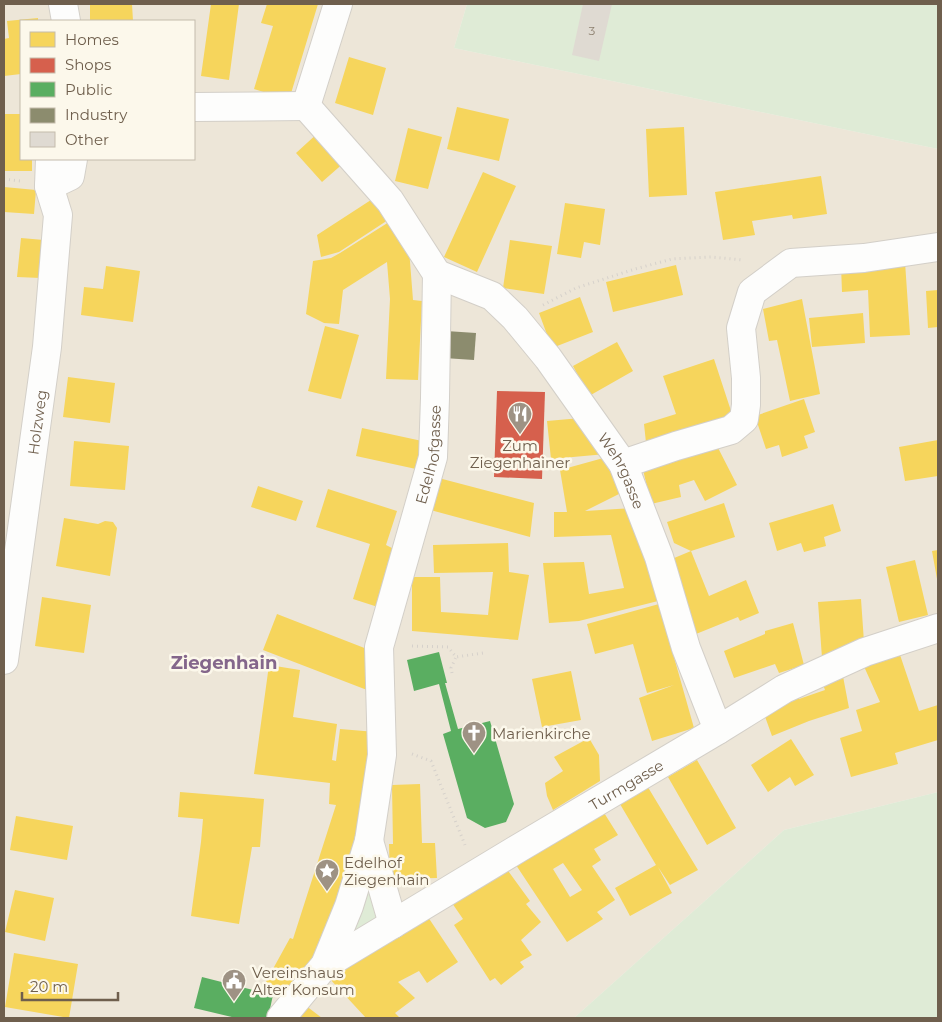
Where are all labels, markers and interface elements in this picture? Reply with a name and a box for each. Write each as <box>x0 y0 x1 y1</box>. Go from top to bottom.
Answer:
legend <box>20 20 195 160</box>
house number: 3 <box>589 23 596 38</box>
text: Homes <box>65 30 119 49</box>
text: Shops <box>65 55 111 74</box>
text: Public <box>65 80 113 99</box>
text: Industry <box>65 105 128 124</box>
text: Other <box>65 130 109 149</box>
street label: Holzweg <box>23 389 51 456</box>
restaurant icon: Zum Ziegenhainer <box>507 401 533 435</box>
street label: Edelhofgasse <box>411 405 444 506</box>
street label: Wehrgasse <box>594 429 649 511</box>
place label: Zum Ziegenhainer <box>470 436 570 472</box>
district label: Ziegenhain <box>171 652 277 674</box>
church icon: Marienkirche <box>461 720 487 754</box>
place label: Marienkirche <box>492 724 591 743</box>
street label: Turmgasse <box>585 755 667 814</box>
place label: Edelhof Ziegenhain <box>344 853 430 889</box>
place icon: Edelhof Ziegenhain <box>314 858 340 892</box>
place label: Vereinshaus Alter Konsum <box>252 963 355 999</box>
public building icon: Vereinshaus Alter Konsum <box>221 968 247 1002</box>
scale bar <box>22 970 119 1002</box>
text: 20 m <box>30 977 68 996</box>

